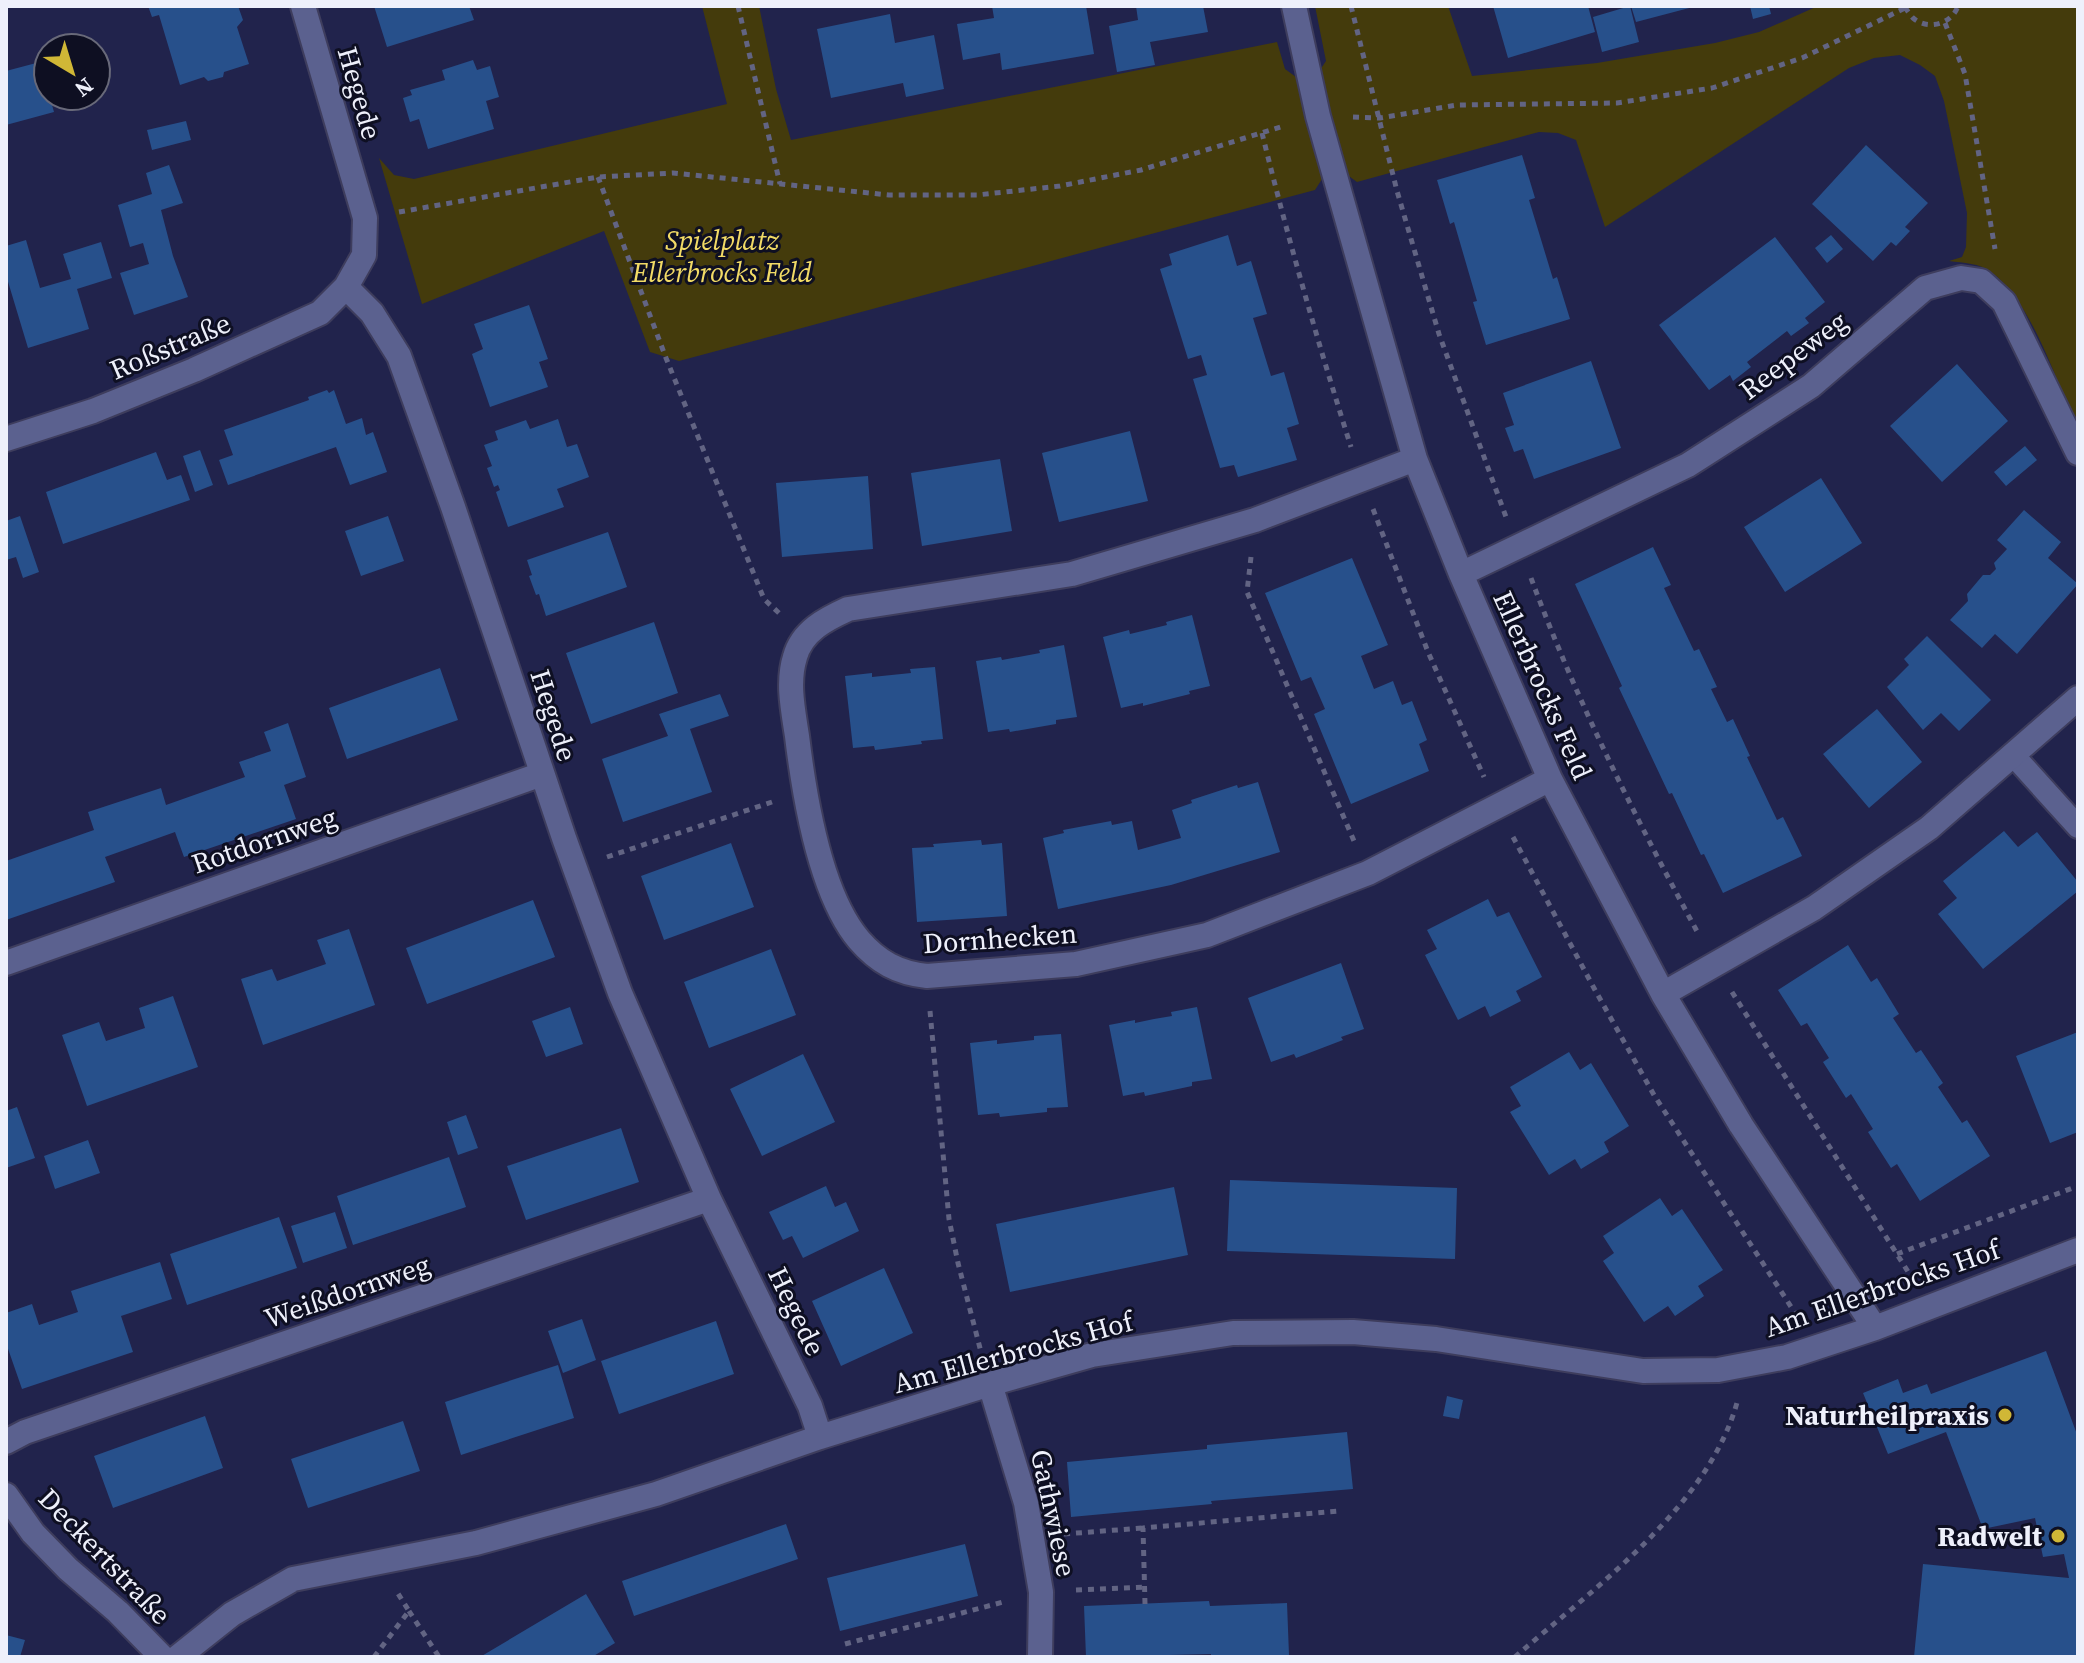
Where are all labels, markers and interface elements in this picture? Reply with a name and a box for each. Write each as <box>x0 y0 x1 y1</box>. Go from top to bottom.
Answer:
north arrow <box>32 32 112 112</box>
street label: Hegede <box>329 42 391 144</box>
text: N <box>69 71 100 105</box>
park label: Spielplatz Ellerbrocks Feld <box>631 221 812 291</box>
street label: Reepeweg <box>1731 302 1855 408</box>
street label: Roßstraße <box>104 304 236 388</box>
street label: Ellerbrocks Feld <box>1484 585 1602 785</box>
street label: Hegede <box>521 664 587 766</box>
street label: Rotdornweg <box>186 797 342 883</box>
street label: Dornhecken <box>922 914 1078 962</box>
street label: Am Ellerbrocks Hof <box>1759 1229 2007 1346</box>
street label: Weißdornweg <box>259 1245 435 1337</box>
street label: Hegede <box>759 1260 835 1362</box>
street label: Am Ellerbrocks Hof <box>889 1301 1139 1402</box>
place label: Naturheilpraxis <box>1785 1396 1989 1434</box>
marker: Naturheilpraxis <box>1996 1406 2014 1424</box>
street label: Gathwiese <box>1022 1446 1086 1580</box>
street label: Deckertstraße <box>30 1480 180 1632</box>
place label: Radwelt <box>1937 1517 2043 1555</box>
marker: Radwelt <box>2049 1527 2067 1545</box>

